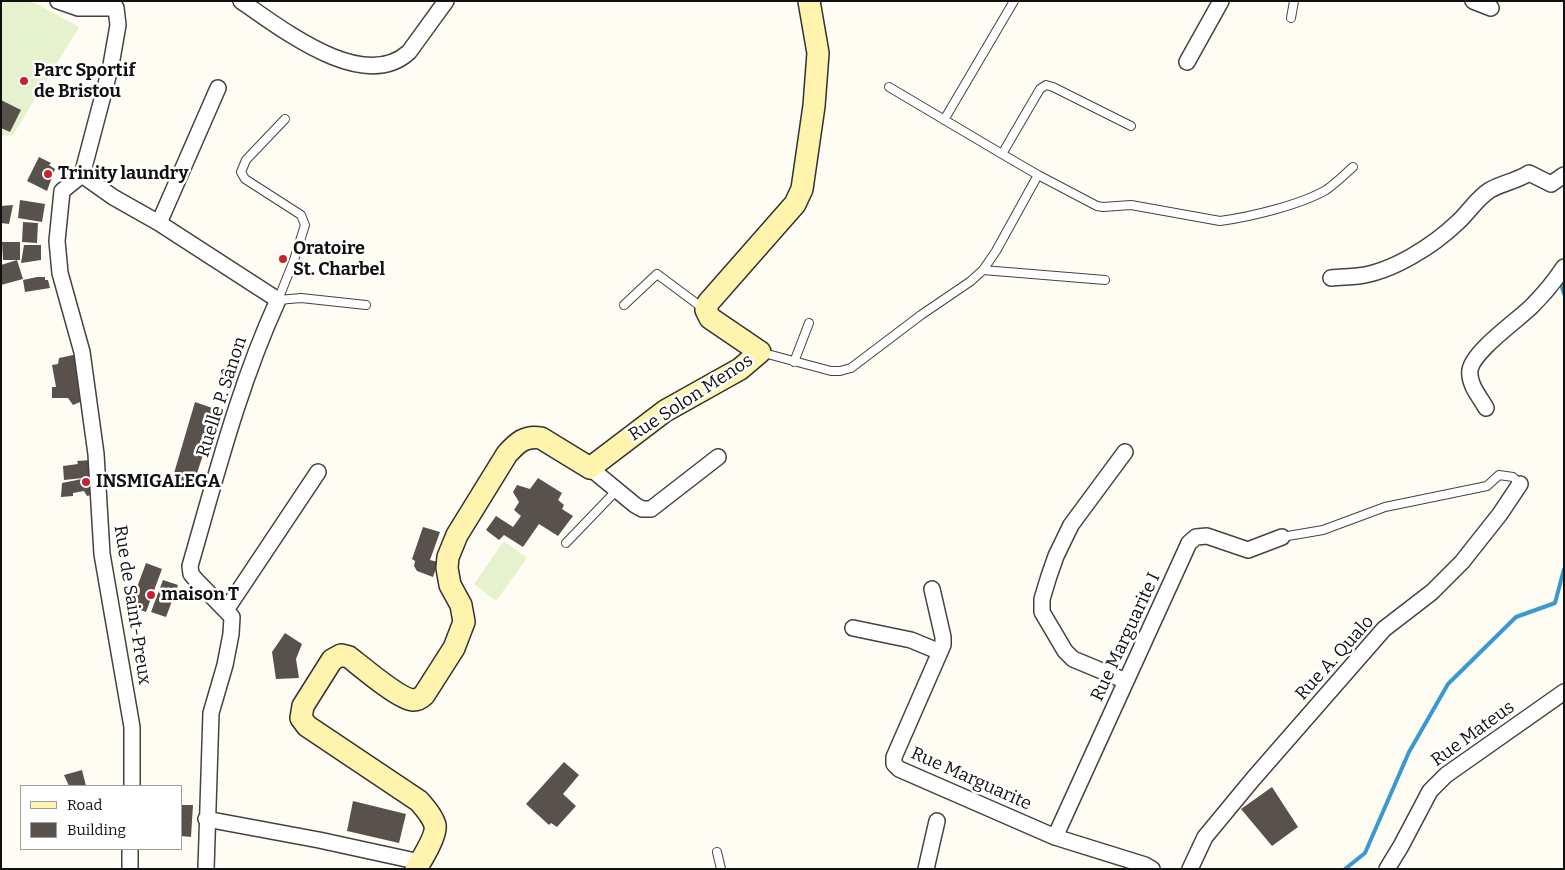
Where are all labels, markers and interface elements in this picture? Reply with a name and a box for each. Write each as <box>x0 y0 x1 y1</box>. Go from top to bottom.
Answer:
place label: Parc Sportif de Bristou <box>34 60 135 102</box>
marker: Parc Sportif de Bristou <box>18 75 30 87</box>
place label: Trinity laundry <box>58 163 189 185</box>
marker: Trinity laundry <box>42 168 54 180</box>
place label: Oratoire St. Charbel <box>293 238 385 280</box>
marker: Oratoire St. Charbel <box>277 253 289 265</box>
street label: Ruelle P. Sânon <box>192 334 252 460</box>
street label: Rue Solon Menos <box>625 350 757 446</box>
place label: INSMIGALEGA <box>96 471 220 493</box>
marker: INSMIGALEGA <box>80 476 92 488</box>
street label: Rue de Saint-Preux <box>109 524 155 686</box>
street label: Rue Marguarite I <box>1087 569 1165 705</box>
place label: maison T <box>161 584 239 606</box>
marker: maison T <box>145 589 157 601</box>
street label: Rue A. Qualo <box>1291 611 1379 705</box>
street label: Rue Mateus <box>1427 697 1519 771</box>
street label: Rue Marguarite <box>907 743 1035 815</box>
legend <box>20 785 182 850</box>
text: Road <box>67 796 102 814</box>
text: Building <box>67 821 126 839</box>

